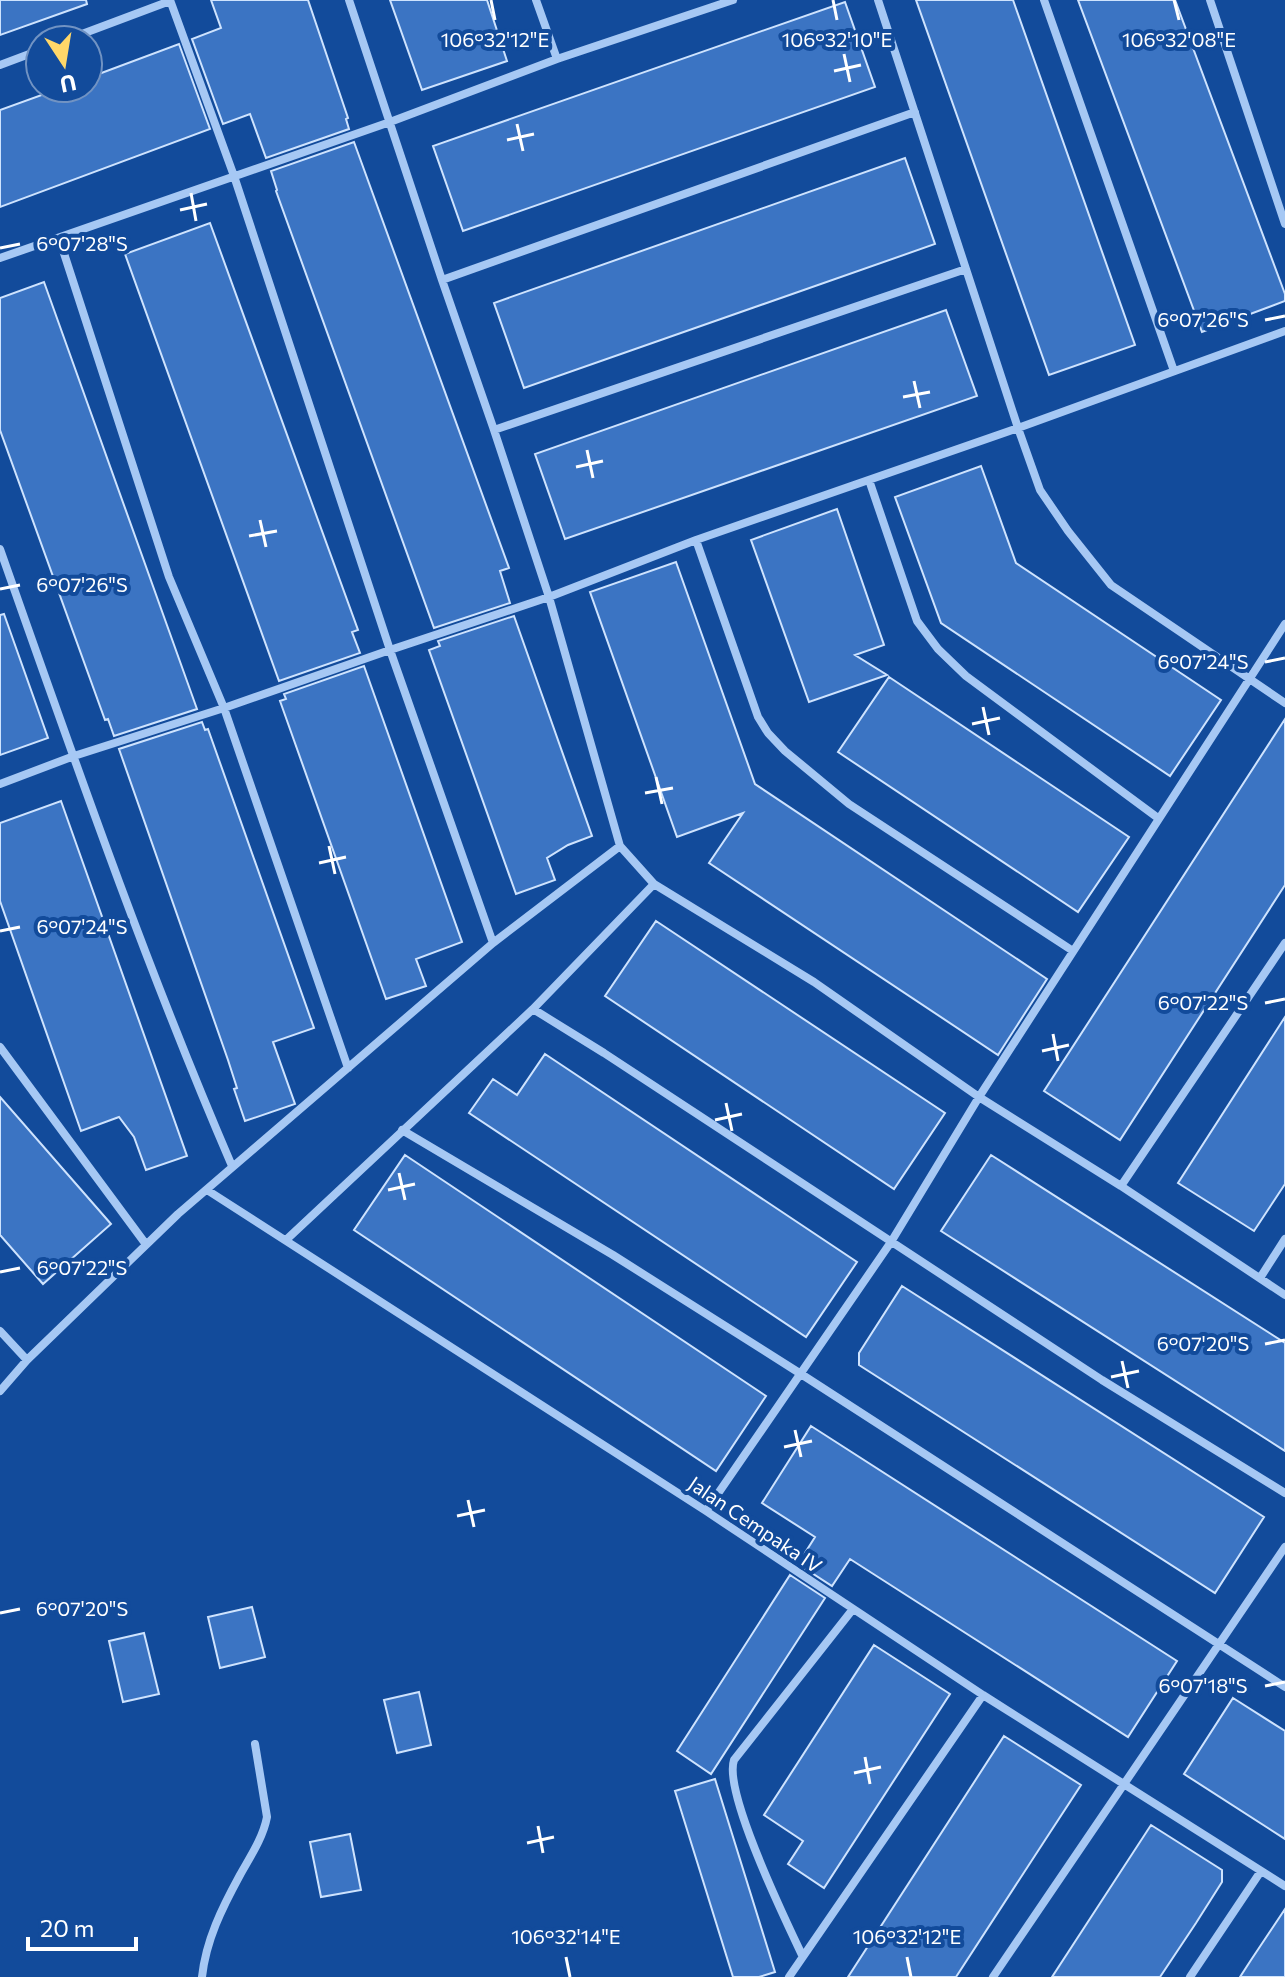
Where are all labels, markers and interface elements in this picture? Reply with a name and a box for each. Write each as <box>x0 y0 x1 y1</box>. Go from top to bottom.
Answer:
north arrow <box>24 24 104 104</box>
text: 106°32'12"E <box>441 27 549 51</box>
text: 106°32'10"E <box>782 27 892 51</box>
text: 106°32'08"E <box>1122 27 1236 51</box>
text: U <box>58 69 79 99</box>
text: 6°07'28"S <box>36 231 128 255</box>
text: 6°07'26"S <box>1157 307 1249 331</box>
text: 6°07'26"S <box>36 572 128 596</box>
text: 6°07'24"S <box>1158 649 1248 673</box>
text: 6°07'24"S <box>37 914 127 938</box>
text: 6°07'22"S <box>1158 990 1248 1014</box>
text: 6°07'22"S <box>37 1255 127 1279</box>
text: 6°07'20"S <box>1157 1331 1249 1355</box>
street label: Jalan Cempaka IV <box>684 1471 827 1578</box>
text: 6°07'20"S <box>36 1596 128 1620</box>
text: 6°07'18"S <box>1159 1673 1247 1697</box>
scale bar <box>28 1901 136 1951</box>
text: 20 m <box>40 1913 94 1942</box>
text: 106°32'14"E <box>511 1924 621 1948</box>
text: 106°32'12"E <box>853 1924 961 1948</box>

